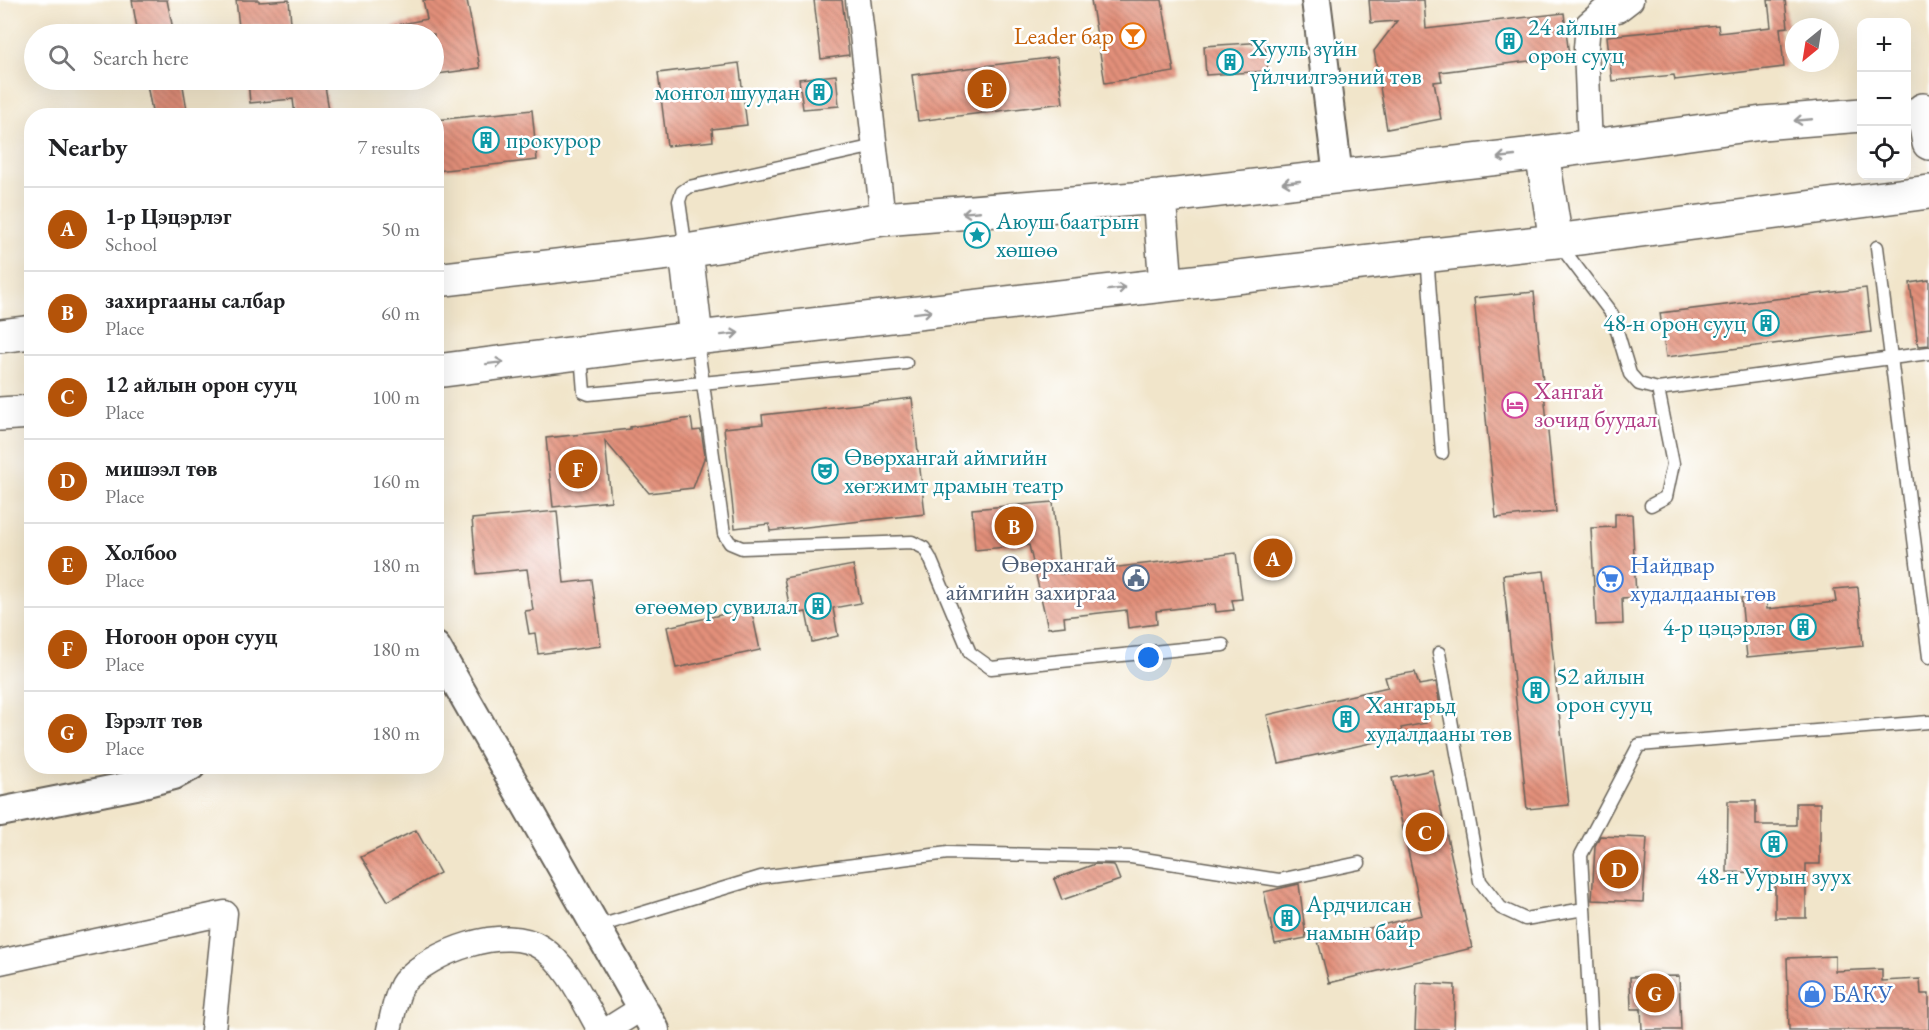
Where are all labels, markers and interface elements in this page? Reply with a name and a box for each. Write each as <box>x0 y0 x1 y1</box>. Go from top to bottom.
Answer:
place label: 24 айлын орон сууц <box>1528 11 1625 70</box>
north arrow <box>1785 18 1839 72</box>
map controls <box>1857 18 1911 180</box>
button: + <box>1857 18 1911 72</box>
place label: Leader бар <box>1014 20 1114 51</box>
bar icon: Leader бар <box>1118 21 1148 51</box>
search box <box>24 24 444 90</box>
building icon: 24 айлын орон сууц <box>1494 26 1524 56</box>
place label: Хууль зүйн үйлчилгээний төв <box>1249 32 1422 91</box>
icon: search <box>45 41 78 74</box>
text: Search here <box>93 43 188 72</box>
building icon: Хууль зүйн үйлчилгээний төв <box>1215 47 1245 77</box>
pin: E <box>968 66 1006 112</box>
button: − <box>1857 72 1911 126</box>
place label: монгол шуудан <box>654 76 800 107</box>
building icon: монгол шуудан <box>804 77 834 107</box>
one-way arrow <box>1794 115 1814 126</box>
place label: прокурор <box>506 124 601 155</box>
building icon: прокурор <box>471 125 501 155</box>
button: locate <box>1857 126 1911 180</box>
text: Nearby <box>48 130 128 164</box>
text: 7 results <box>357 134 420 160</box>
one-way arrow <box>1496 152 1516 163</box>
one-way arrow <box>1282 177 1301 188</box>
text: 1-р Цэцэрлэг <box>105 202 231 231</box>
place label: Аюуш баатрын хөшөө <box>995 205 1139 264</box>
one-way arrow <box>962 207 982 218</box>
text: A <box>60 216 75 242</box>
text: 50 m <box>381 216 420 242</box>
place icon: Аюуш баатрын хөшөө <box>962 220 992 250</box>
text: School <box>105 231 157 257</box>
one-way arrow <box>1107 284 1127 295</box>
text: захиргааны салбар <box>105 286 285 315</box>
text: B <box>61 300 74 326</box>
text: 60 m <box>381 300 420 326</box>
one-way arrow <box>913 306 933 317</box>
place label: 48-н орон сууц <box>1603 307 1747 338</box>
building icon: 48-н орон сууц <box>1751 308 1781 338</box>
text: Place <box>105 315 144 341</box>
one-way arrow <box>719 328 739 339</box>
one-way arrow <box>484 358 504 369</box>
text: 12 айлын орон сууц <box>105 370 297 399</box>
place label: Хангай зочид буудал <box>1533 375 1657 434</box>
text: C <box>60 384 75 410</box>
text: 100 m <box>372 384 420 410</box>
hotel icon: Хангай зочид буудал <box>1500 390 1530 420</box>
text: Place <box>105 399 144 425</box>
place label: Өвөрхангай аймгийн хөгжимт драмын театр <box>844 441 1064 500</box>
pin: F <box>558 446 598 492</box>
text: мишээл төв <box>105 454 218 483</box>
theatre icon: Өвөрхангай аймгийн хөгжимт драмын театр <box>810 456 840 486</box>
text: D <box>60 468 75 494</box>
text: 160 m <box>372 468 420 494</box>
text: Place <box>105 483 144 509</box>
pin: B <box>994 504 1034 548</box>
pin: A <box>1254 536 1292 580</box>
text: Холбоо <box>105 538 177 567</box>
place label: Өвөрхангай аймгийн захиргаа <box>946 548 1116 607</box>
place label: Найдвар худалдааны төв <box>1630 549 1776 608</box>
text: E <box>62 552 73 578</box>
text: 180 m <box>372 552 420 578</box>
public building icon: Өвөрхангай аймгийн захиргаа <box>1121 563 1151 593</box>
supermarket icon: Найдвар худалдааны төв <box>1595 564 1625 594</box>
text: Place <box>105 567 144 593</box>
place label: өгөөмөр сувилал <box>635 590 798 621</box>
building icon: өгөөмөр сувилал <box>803 591 833 621</box>
place label: 4-р цэцэрлэг <box>1663 611 1785 642</box>
building icon: 4-р цэцэрлэг <box>1788 612 1818 642</box>
text: Ногоон орон сууц <box>105 622 278 651</box>
text: F <box>62 636 73 662</box>
text: 180 m <box>372 636 420 662</box>
your location <box>1134 643 1163 672</box>
text: Place <box>105 651 144 677</box>
place label: 52 айлын орон сууц <box>1556 660 1653 719</box>
building icon: 52 айлын орон сууц <box>1521 675 1551 705</box>
place label: Хангарьд худалдааны төв <box>1365 689 1512 748</box>
building icon: Хангарьд худалдааны төв <box>1331 704 1361 734</box>
text: Гэрэлт төв <box>105 706 203 735</box>
text: G <box>60 720 75 746</box>
text: 180 m <box>372 720 420 746</box>
text: Place <box>105 735 144 761</box>
pin: C <box>1406 810 1444 854</box>
building icon: 48-н Уурын зуух <box>1759 829 1789 859</box>
pin: D <box>1600 846 1638 892</box>
place label: 48-н Уурын зуух <box>1697 860 1852 891</box>
place label: Ардчилсан намын байр <box>1305 888 1421 947</box>
building icon: Ардчилсан намын байр <box>1272 903 1302 933</box>
pin: G <box>1636 970 1674 1016</box>
place label: БАКУ <box>1832 978 1894 1009</box>
shop icon: БАКУ <box>1797 979 1827 1009</box>

